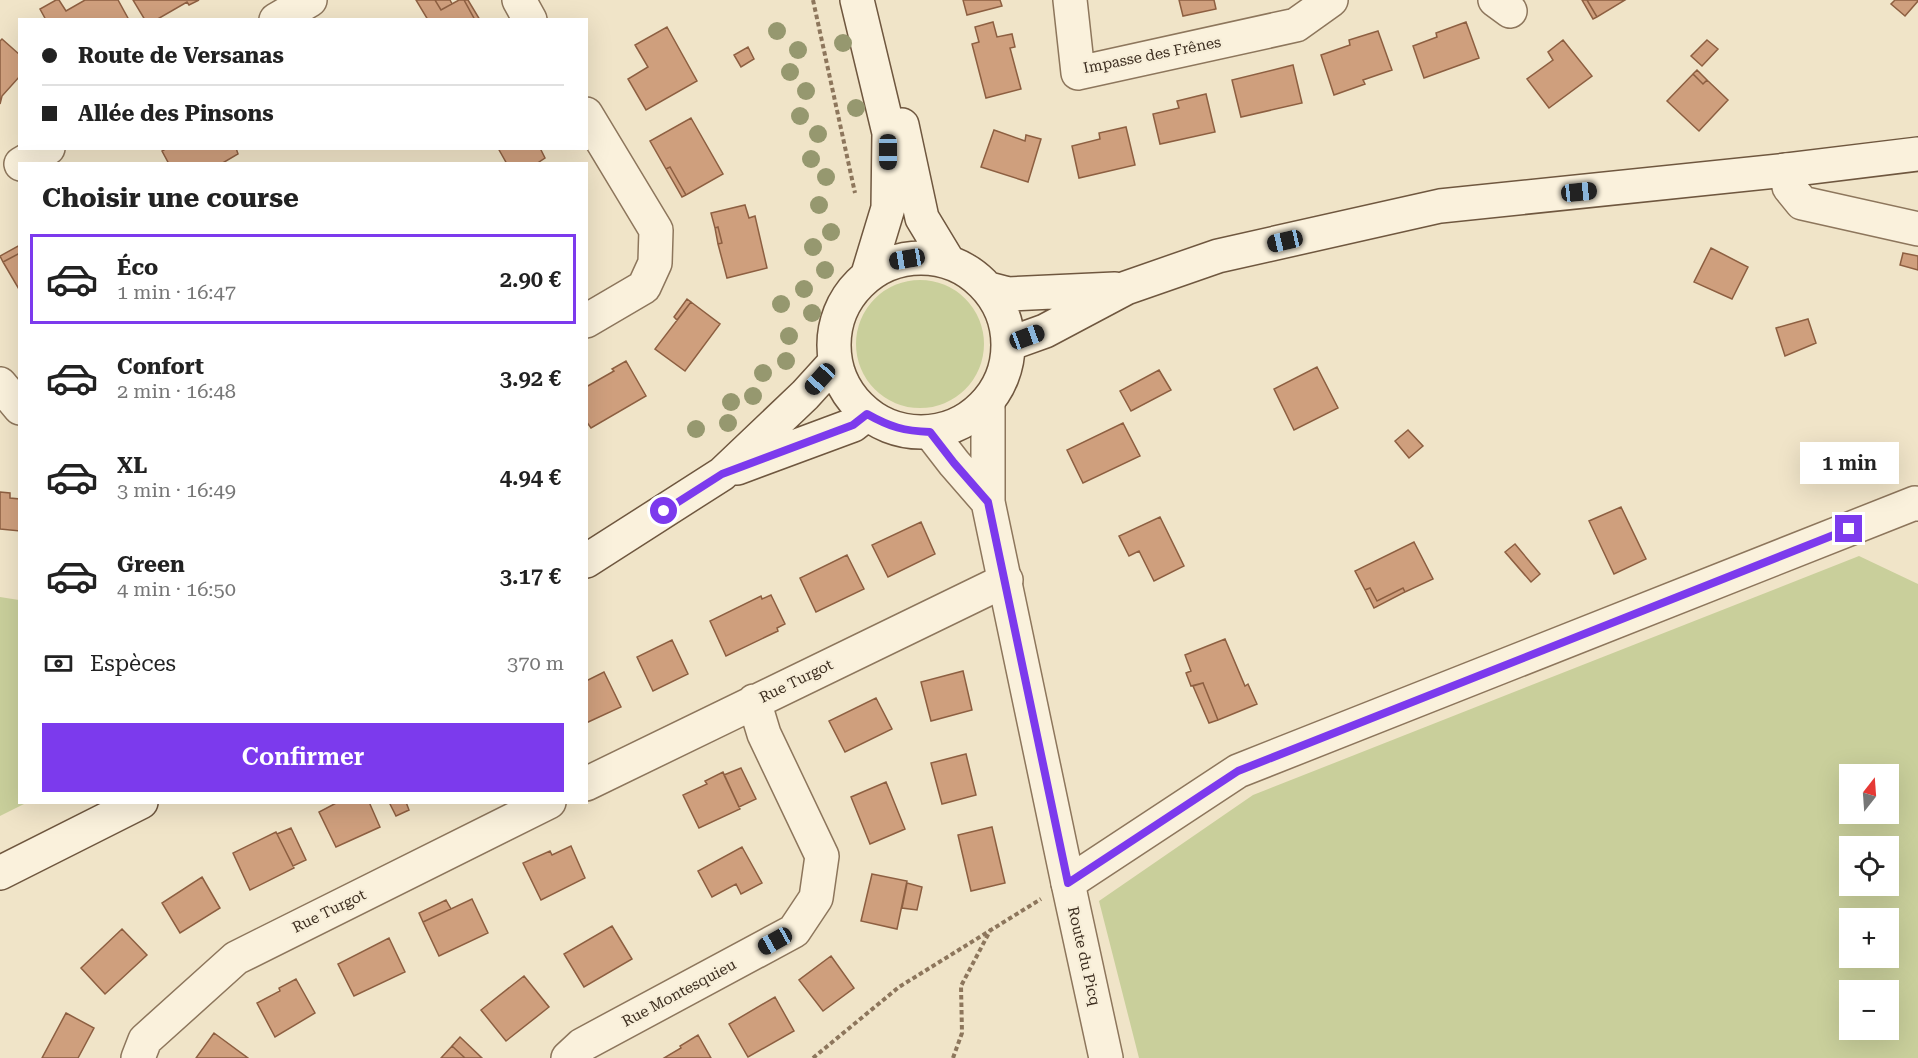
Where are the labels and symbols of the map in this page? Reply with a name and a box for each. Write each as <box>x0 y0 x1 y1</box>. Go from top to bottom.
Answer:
street label: Impasse des Frênes <box>1081 33 1223 77</box>
car <box>879 134 897 170</box>
car <box>1560 181 1598 203</box>
car <box>1265 228 1305 254</box>
car <box>888 247 926 271</box>
car <box>1007 322 1047 352</box>
car <box>801 360 839 398</box>
callout: 1 min <box>1800 442 1898 484</box>
route start <box>650 497 677 524</box>
route end <box>1835 515 1862 542</box>
street label: Rue Turgot <box>756 655 836 707</box>
north arrow <box>1839 764 1899 824</box>
street label: Rue Turgot <box>289 885 369 937</box>
street label: Route du Picq <box>1064 905 1104 1008</box>
car <box>755 924 795 958</box>
street label: Rue Montesquieu <box>619 955 740 1031</box>

